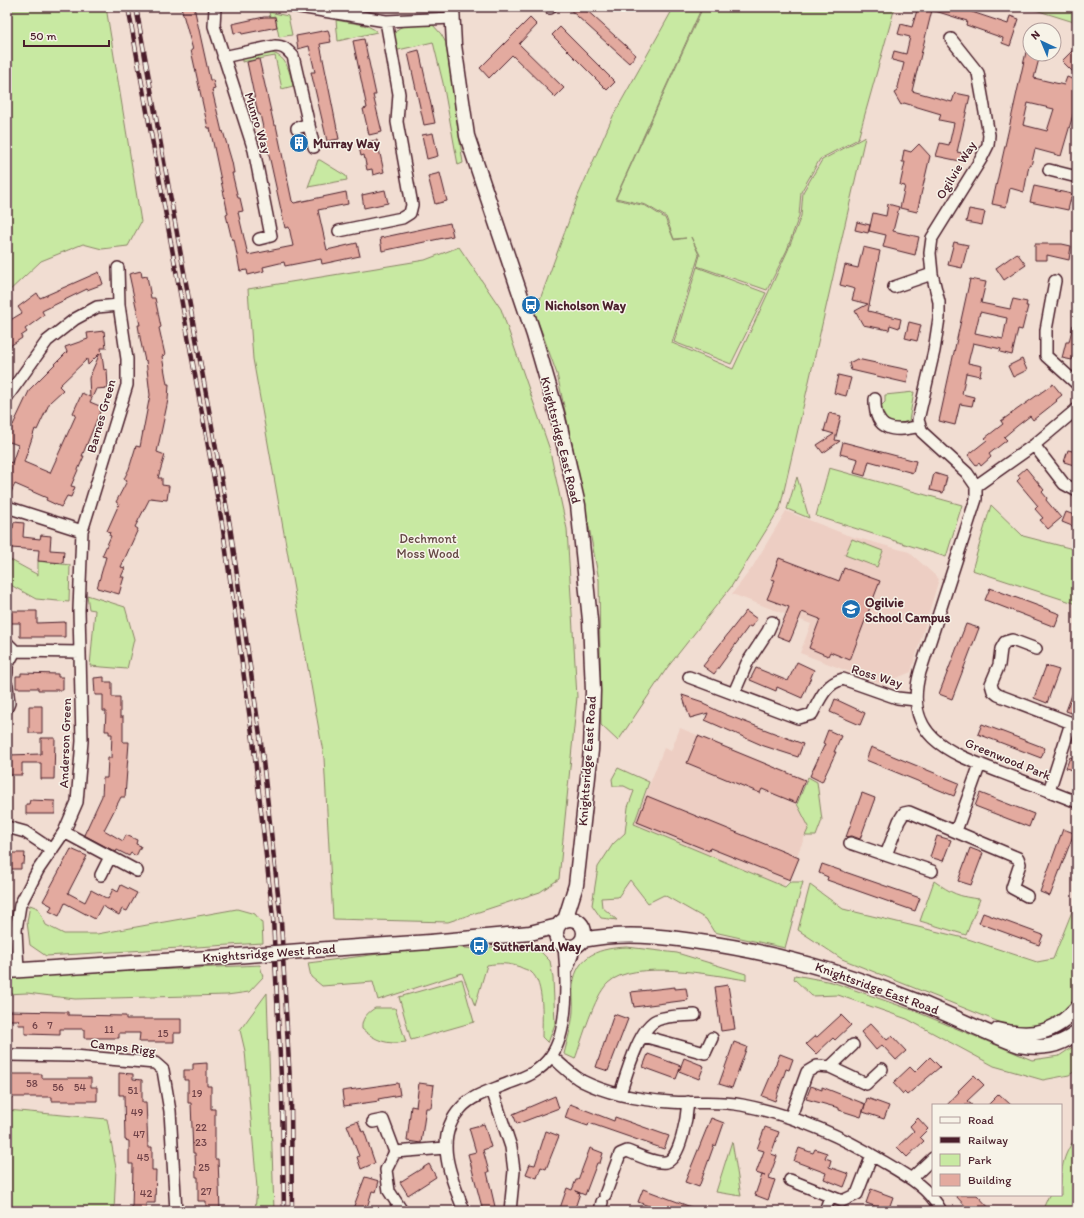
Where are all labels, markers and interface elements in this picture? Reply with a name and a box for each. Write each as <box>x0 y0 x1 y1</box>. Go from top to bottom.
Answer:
scale bar <box>24 22 109 48</box>
north arrow <box>1022 22 1062 62</box>
text: N <box>1028 28 1043 42</box>
text: 50 m <box>30 29 56 43</box>
street label: Munro Way <box>242 91 274 155</box>
building icon: Murray Way <box>288 132 310 154</box>
place label: Murray Way <box>313 136 381 152</box>
street label: Ogilvie Way <box>933 138 979 202</box>
bus stop icon: Nicholson Way <box>520 294 542 316</box>
place label: Nicholson Way <box>545 298 627 314</box>
street label: Knightsridge East Road <box>538 375 584 505</box>
street label: Barnes Green <box>83 377 119 454</box>
park label: Dechmont Moss Wood <box>397 531 459 561</box>
place label: Ogilvie School Campus <box>865 595 951 626</box>
school or university icon: Ogilvie School Campus <box>840 598 862 620</box>
street label: Ross Way <box>850 661 904 691</box>
street label: Knightsridge East Road <box>575 695 599 827</box>
street label: Anderson Green <box>56 697 74 788</box>
street label: Greenwood Park <box>963 735 1053 783</box>
bus stop icon: Sutherland Way <box>468 935 490 957</box>
place label: Sutherland Way <box>493 939 582 955</box>
street label: Knightsridge West Road <box>202 941 336 965</box>
street label: Knightsridge East Road <box>813 959 941 1017</box>
house number: 6 <box>32 1019 38 1032</box>
house number: 7 <box>47 1019 53 1032</box>
house number: 11 <box>104 1023 114 1036</box>
house number: 15 <box>158 1027 169 1040</box>
street label: Camps Rigg <box>89 1036 157 1059</box>
house number: 58 <box>26 1077 38 1090</box>
house number: 56 <box>52 1081 64 1094</box>
house number: 54 <box>74 1081 87 1094</box>
house number: 51 <box>128 1084 138 1097</box>
house number: 19 <box>192 1087 203 1100</box>
legend <box>932 1104 1062 1196</box>
house number: 49 <box>131 1106 143 1119</box>
text: Road <box>968 1113 994 1127</box>
house number: 22 <box>195 1121 207 1134</box>
house number: 47 <box>133 1128 146 1141</box>
text: Railway <box>968 1133 1008 1147</box>
house number: 23 <box>195 1136 207 1149</box>
house number: 45 <box>137 1151 149 1164</box>
text: Park <box>968 1153 992 1167</box>
house number: 25 <box>198 1161 210 1174</box>
text: Building <box>968 1173 1012 1187</box>
house number: 27 <box>200 1185 212 1198</box>
house number: 42 <box>140 1187 152 1200</box>

